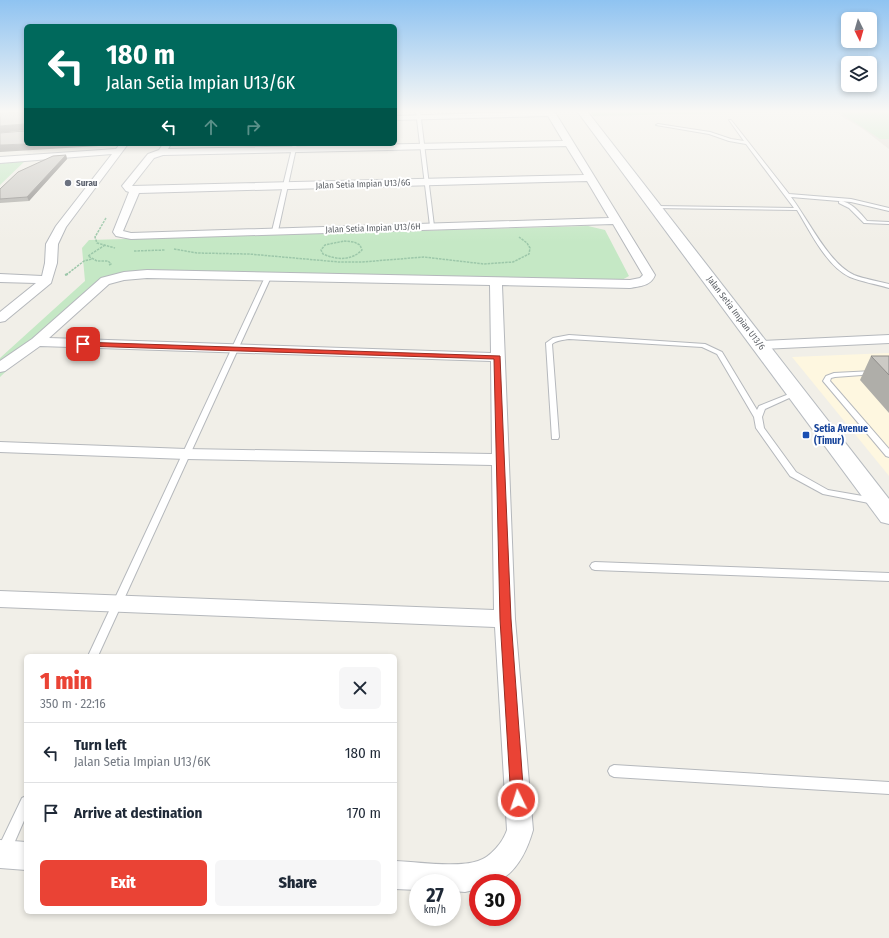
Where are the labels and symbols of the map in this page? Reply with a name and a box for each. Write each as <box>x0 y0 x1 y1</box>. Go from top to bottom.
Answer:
north arrow <box>841 12 877 48</box>
street label: Jalan Setia Impian U13/6G <box>315 177 411 191</box>
marker: Surau <box>63 178 73 188</box>
place label: Surau <box>76 178 98 188</box>
street label: Jalan Setia Impian U13/6H <box>325 221 421 235</box>
street label: Jalan Setia Impian U13/6 <box>705 274 767 352</box>
pin <box>66 327 100 361</box>
place label: Setia Avenue (Timur) <box>814 423 868 447</box>
marker: Setia Avenue (Timur) <box>801 430 811 440</box>
position arrow <box>497 779 539 821</box>
speed limit sign: 30 <box>469 874 521 926</box>

